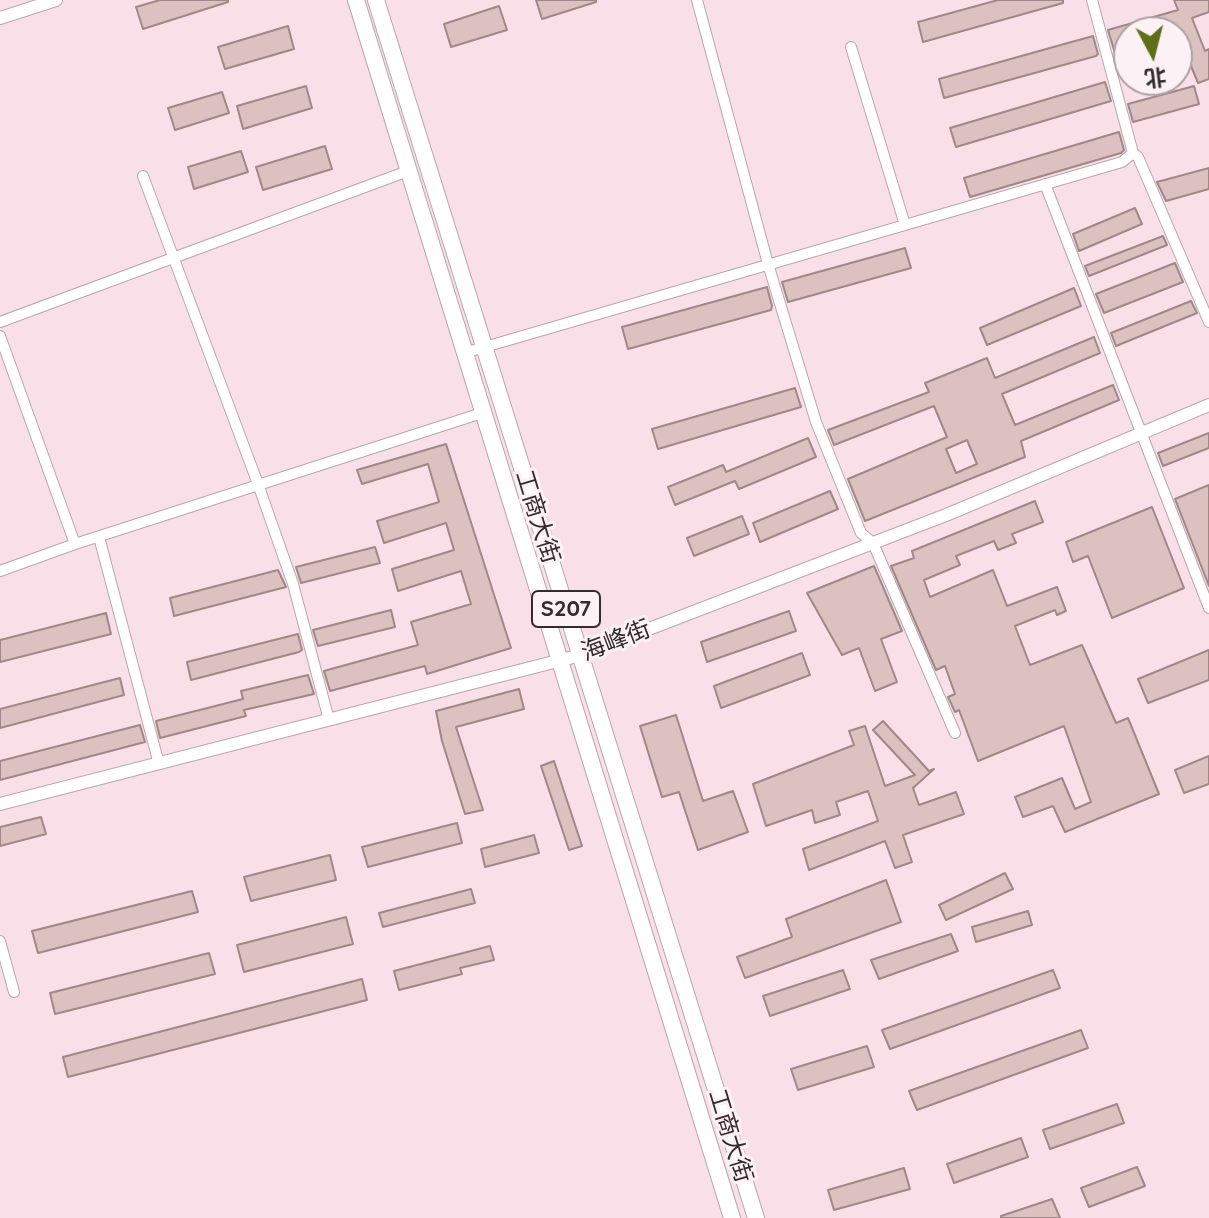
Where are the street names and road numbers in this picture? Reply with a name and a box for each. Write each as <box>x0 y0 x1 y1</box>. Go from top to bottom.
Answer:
street label: 工商大街 <box>509 467 565 567</box>
road number: S207 <box>532 591 600 627</box>
street label: 海峰街 <box>577 615 655 667</box>
street label: 工商大街 <box>702 1086 758 1186</box>

